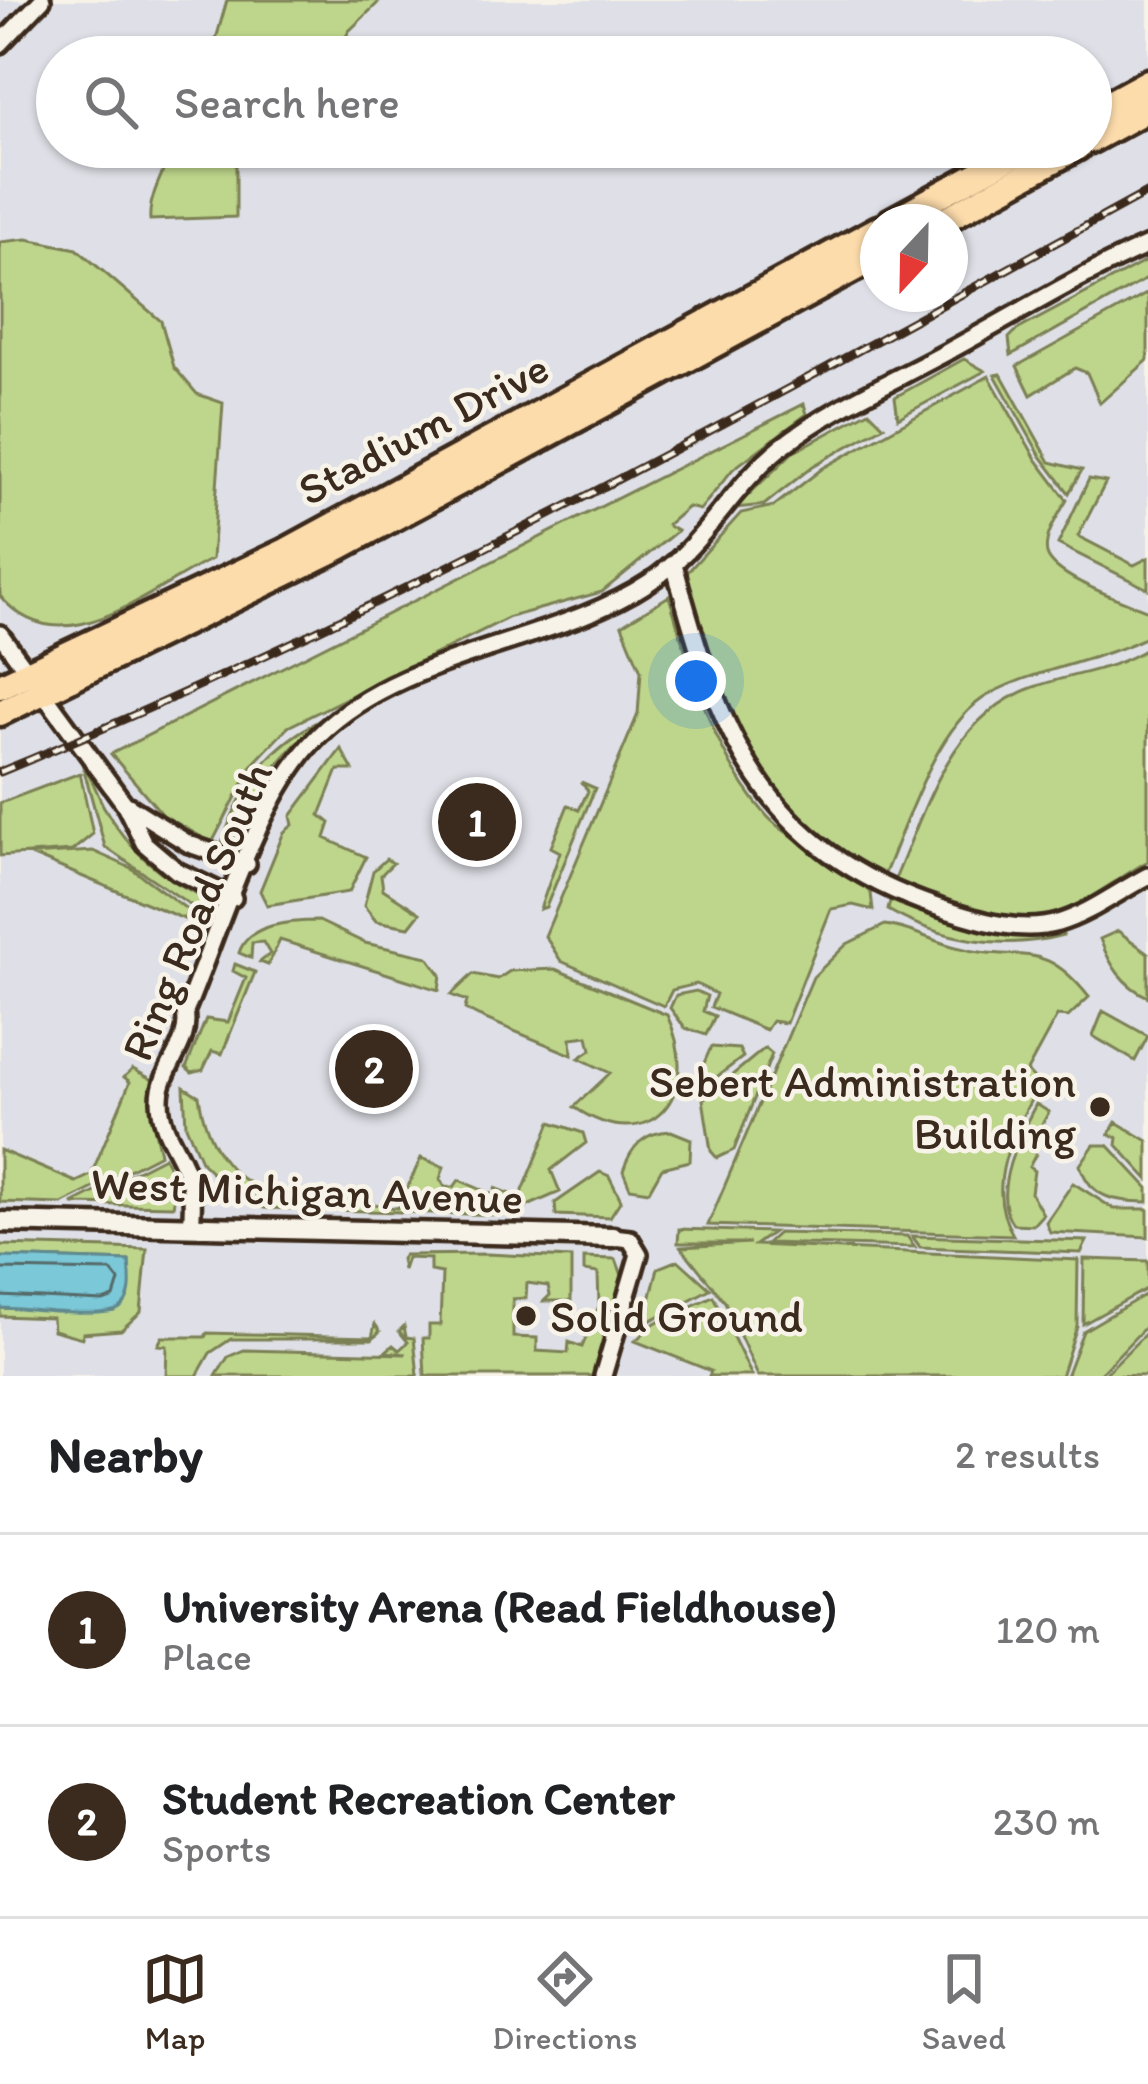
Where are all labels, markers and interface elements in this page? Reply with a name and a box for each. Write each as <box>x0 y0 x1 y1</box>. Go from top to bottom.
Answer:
search box <box>36 36 1112 168</box>
icon: search <box>78 69 144 135</box>
text: Search here <box>174 75 400 129</box>
north arrow <box>860 204 968 312</box>
street label: Stadium Drive <box>289 339 557 517</box>
your location <box>666 651 726 711</box>
street label: Ring Road South <box>109 754 283 1068</box>
pin: 1 <box>438 777 516 867</box>
pin: 2 <box>335 1024 413 1114</box>
place label: Sebert Administration Building <box>649 1054 1076 1160</box>
marker: Sebert Administration Building <box>1087 1094 1113 1120</box>
street label: West Michigan Avenue <box>90 1155 524 1225</box>
place label: Solid Ground <box>550 1289 803 1343</box>
marker: Solid Ground <box>513 1303 539 1329</box>
text: Nearby <box>48 1424 203 1485</box>
text: 2 results <box>955 1431 1100 1478</box>
text: University Arena (Read Fieldhouse) <box>162 1579 837 1633</box>
text: 1 <box>78 1606 96 1653</box>
text: 120 m <box>996 1606 1100 1653</box>
text: Place <box>162 1633 252 1680</box>
text: Student Recreation Center <box>162 1771 675 1825</box>
text: 2 <box>77 1798 97 1845</box>
text: 230 m <box>993 1798 1100 1845</box>
text: Sports <box>162 1825 271 1872</box>
tab: Map <box>142 1946 208 2057</box>
tab: Directions <box>492 1946 637 2057</box>
tab: Saved <box>922 1946 1006 2057</box>

